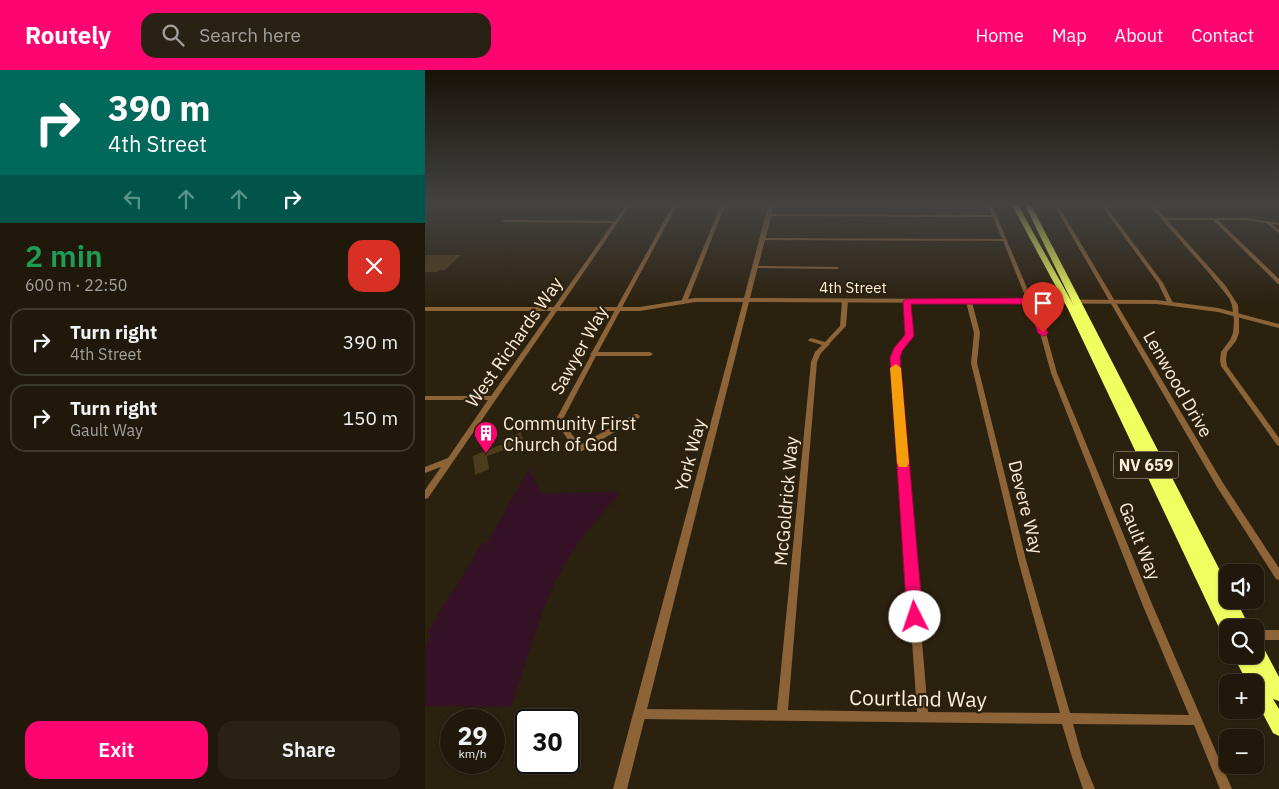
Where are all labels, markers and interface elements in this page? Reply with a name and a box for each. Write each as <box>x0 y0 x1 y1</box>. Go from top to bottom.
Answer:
search box <box>141 13 491 58</box>
text: Routely <box>25 19 111 51</box>
icon: search <box>159 21 187 49</box>
text: Search here <box>199 23 301 47</box>
text: Home <box>976 24 1024 47</box>
text: Map <box>1052 24 1087 47</box>
text: About <box>1115 24 1163 47</box>
text: Contact <box>1191 24 1254 47</box>
text: 390 m <box>108 85 211 131</box>
icon: right <box>25 90 90 155</box>
text: 4th Street <box>108 129 207 158</box>
icon: left <box>119 185 147 213</box>
icon: ahead <box>172 185 200 213</box>
icon: ahead <box>225 185 253 213</box>
icon: right <box>278 185 306 213</box>
text: 2 min <box>25 236 103 275</box>
button: close <box>348 240 400 292</box>
street label: West Richards Way <box>460 272 568 412</box>
text: 600 m · 22:50 <box>25 275 127 295</box>
street label: 4th Street <box>819 278 887 297</box>
pin <box>1022 282 1064 333</box>
icon: arrive <box>1029 289 1057 317</box>
street label: Sawyer Way <box>545 302 613 398</box>
text: Turn right <box>70 320 157 344</box>
street label: Lenwood Drive <box>1138 327 1218 441</box>
icon: right <box>27 328 55 356</box>
text: 390 m <box>343 330 398 354</box>
text: 4th Street <box>70 344 142 364</box>
text: Turn right <box>70 396 157 420</box>
icon: right <box>27 404 55 432</box>
text: 150 m <box>343 406 398 430</box>
place label: Community First Church of God <box>503 412 636 456</box>
street label: York Way <box>669 416 711 494</box>
text: Gault Way <box>70 420 143 440</box>
building icon: Community First Church of God <box>473 420 499 454</box>
street label: McGoldrick Way <box>769 435 803 567</box>
road number: NV 659 <box>1113 452 1179 478</box>
street label: Devere Way <box>1003 458 1049 556</box>
street label: Gault Way <box>1114 499 1166 583</box>
map controls <box>1219 564 1264 774</box>
button: sound <box>1219 564 1264 609</box>
position arrow <box>888 590 940 642</box>
button: search <box>1219 619 1264 664</box>
button: + <box>1219 674 1264 719</box>
street label: Courtland Way <box>849 683 988 713</box>
speed limit sign: 30 <box>515 709 580 774</box>
text: 29 <box>457 719 488 752</box>
button: Exit <box>25 721 208 779</box>
button: Share <box>218 721 400 779</box>
button: − <box>1219 729 1264 774</box>
text: km/h <box>458 746 487 761</box>

